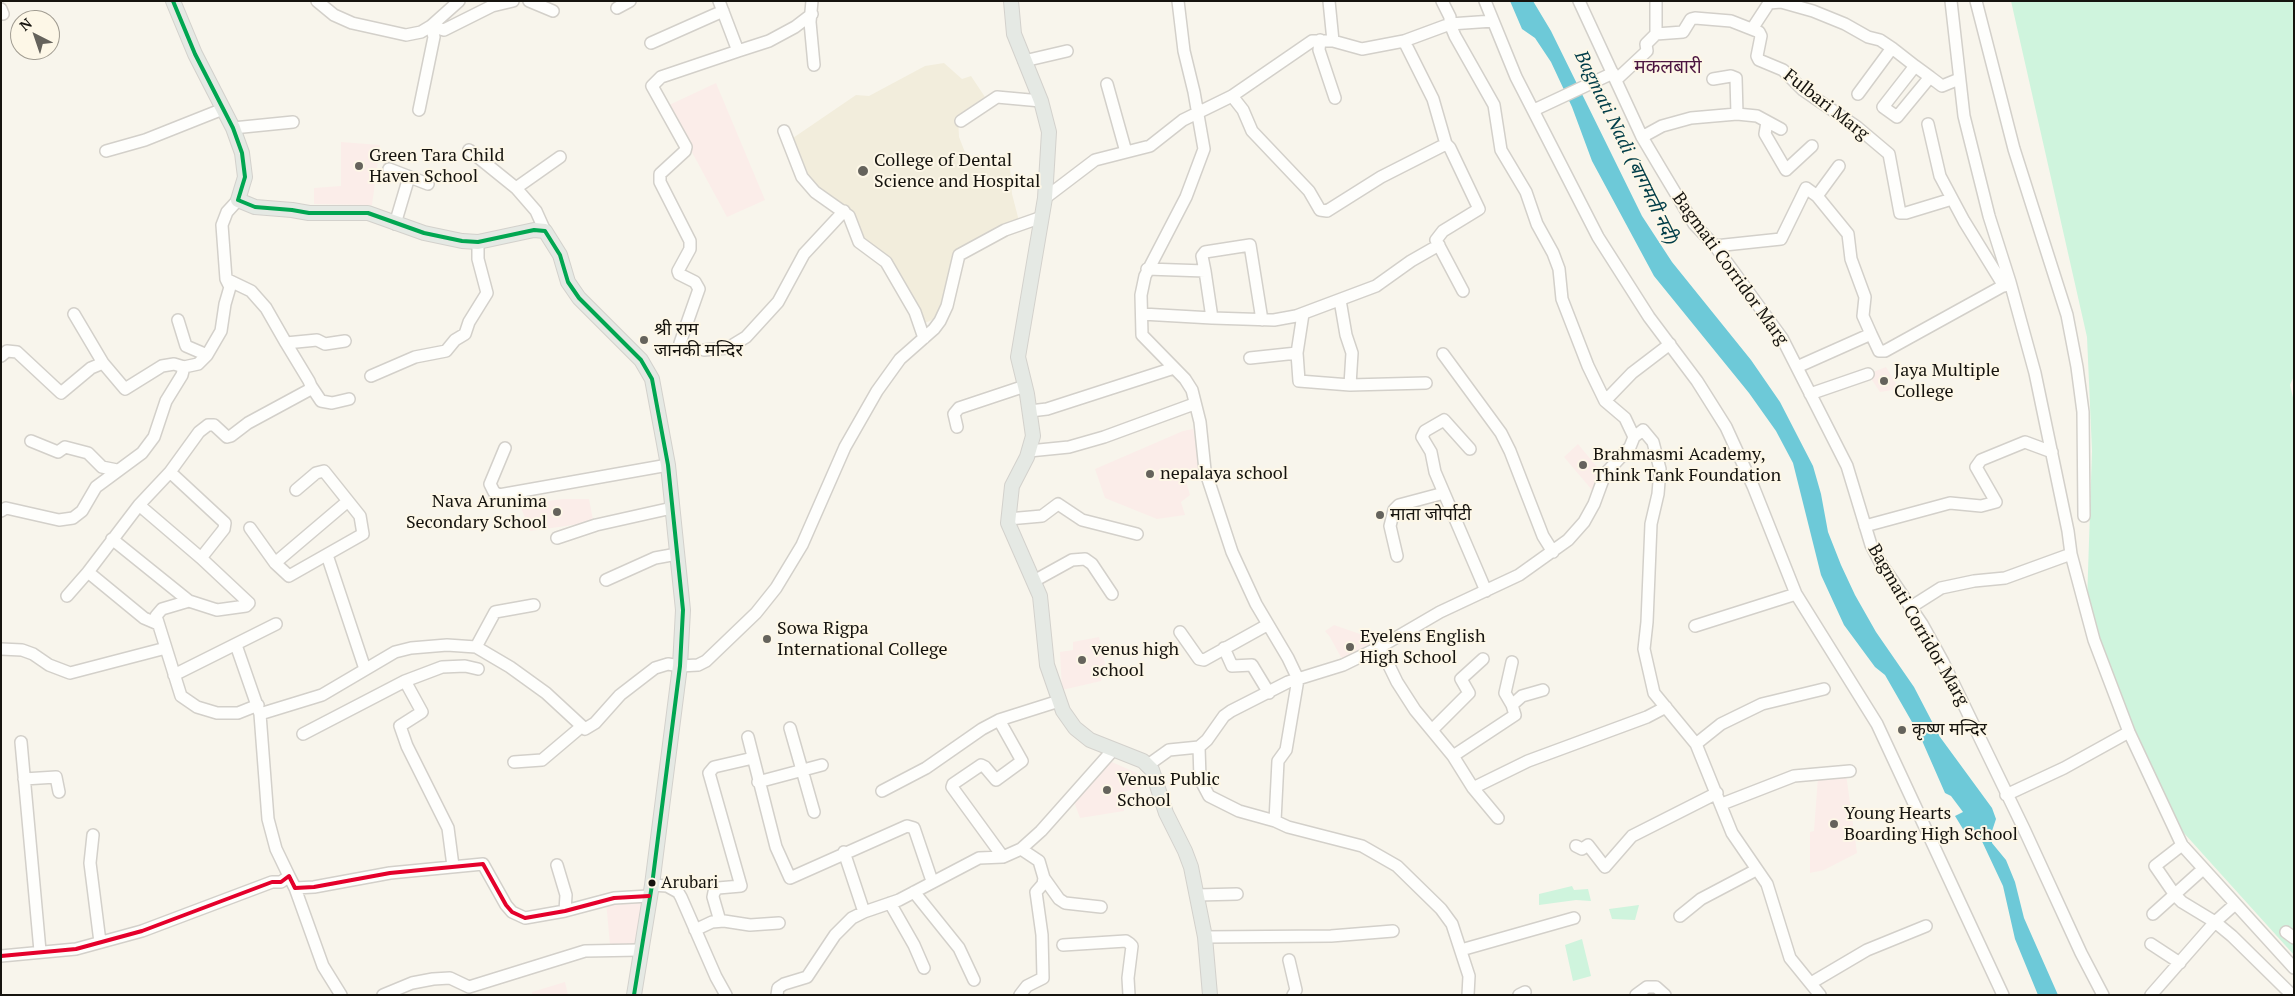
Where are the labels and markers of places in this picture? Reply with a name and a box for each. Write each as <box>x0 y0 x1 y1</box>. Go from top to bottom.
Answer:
place label: Green Tara Child Haven School <box>369 145 505 188</box>
place label: College of Dental Science and Hospital <box>874 150 1040 192</box>
marker: Green Tara Child Haven School <box>353 160 365 172</box>
marker: College of Dental Science and Hospital <box>856 164 870 178</box>
place label: श्री राम जानकी मन्दिर <box>654 319 743 362</box>
marker: श्री राम जानकी मन्दिर <box>638 334 650 346</box>
place label: Jaya Multiple College <box>1894 360 2000 402</box>
marker: Jaya Multiple College <box>1878 375 1890 387</box>
place label: Brahmasmi Academy, Think Tank Foundation <box>1593 444 1781 486</box>
marker: Brahmasmi Academy, Think Tank Foundation <box>1577 459 1589 471</box>
place label: nepalaya school <box>1160 463 1288 485</box>
marker: nepalaya school <box>1144 468 1156 480</box>
place label: Nava Arunima Secondary School <box>406 491 547 534</box>
place label: माता जोर्पाटी <box>1390 504 1471 526</box>
marker: Nava Arunima Secondary School <box>551 506 563 518</box>
marker: माता जोर्पाटी <box>1374 509 1386 521</box>
place label: Sowa Rigpa International College <box>777 618 948 660</box>
place label: Eyelens English High School <box>1360 626 1485 669</box>
marker: Sowa Rigpa International College <box>761 633 773 645</box>
place label: venus high school <box>1092 639 1179 682</box>
marker: Eyelens English High School <box>1344 641 1356 653</box>
marker: venus high school <box>1076 654 1088 666</box>
place label: कृष्ण मन्दिर <box>1912 719 1987 741</box>
marker: कृष्ण मन्दिर <box>1896 724 1908 736</box>
place label: Venus Public School <box>1117 769 1220 812</box>
marker: Venus Public School <box>1101 784 1113 796</box>
place label: Young Hearts Boarding High School <box>1844 803 2018 846</box>
marker: Young Hearts Boarding High School <box>1828 818 1840 830</box>
place label: Arubari <box>661 873 718 893</box>
marker: Arubari <box>647 878 657 888</box>

